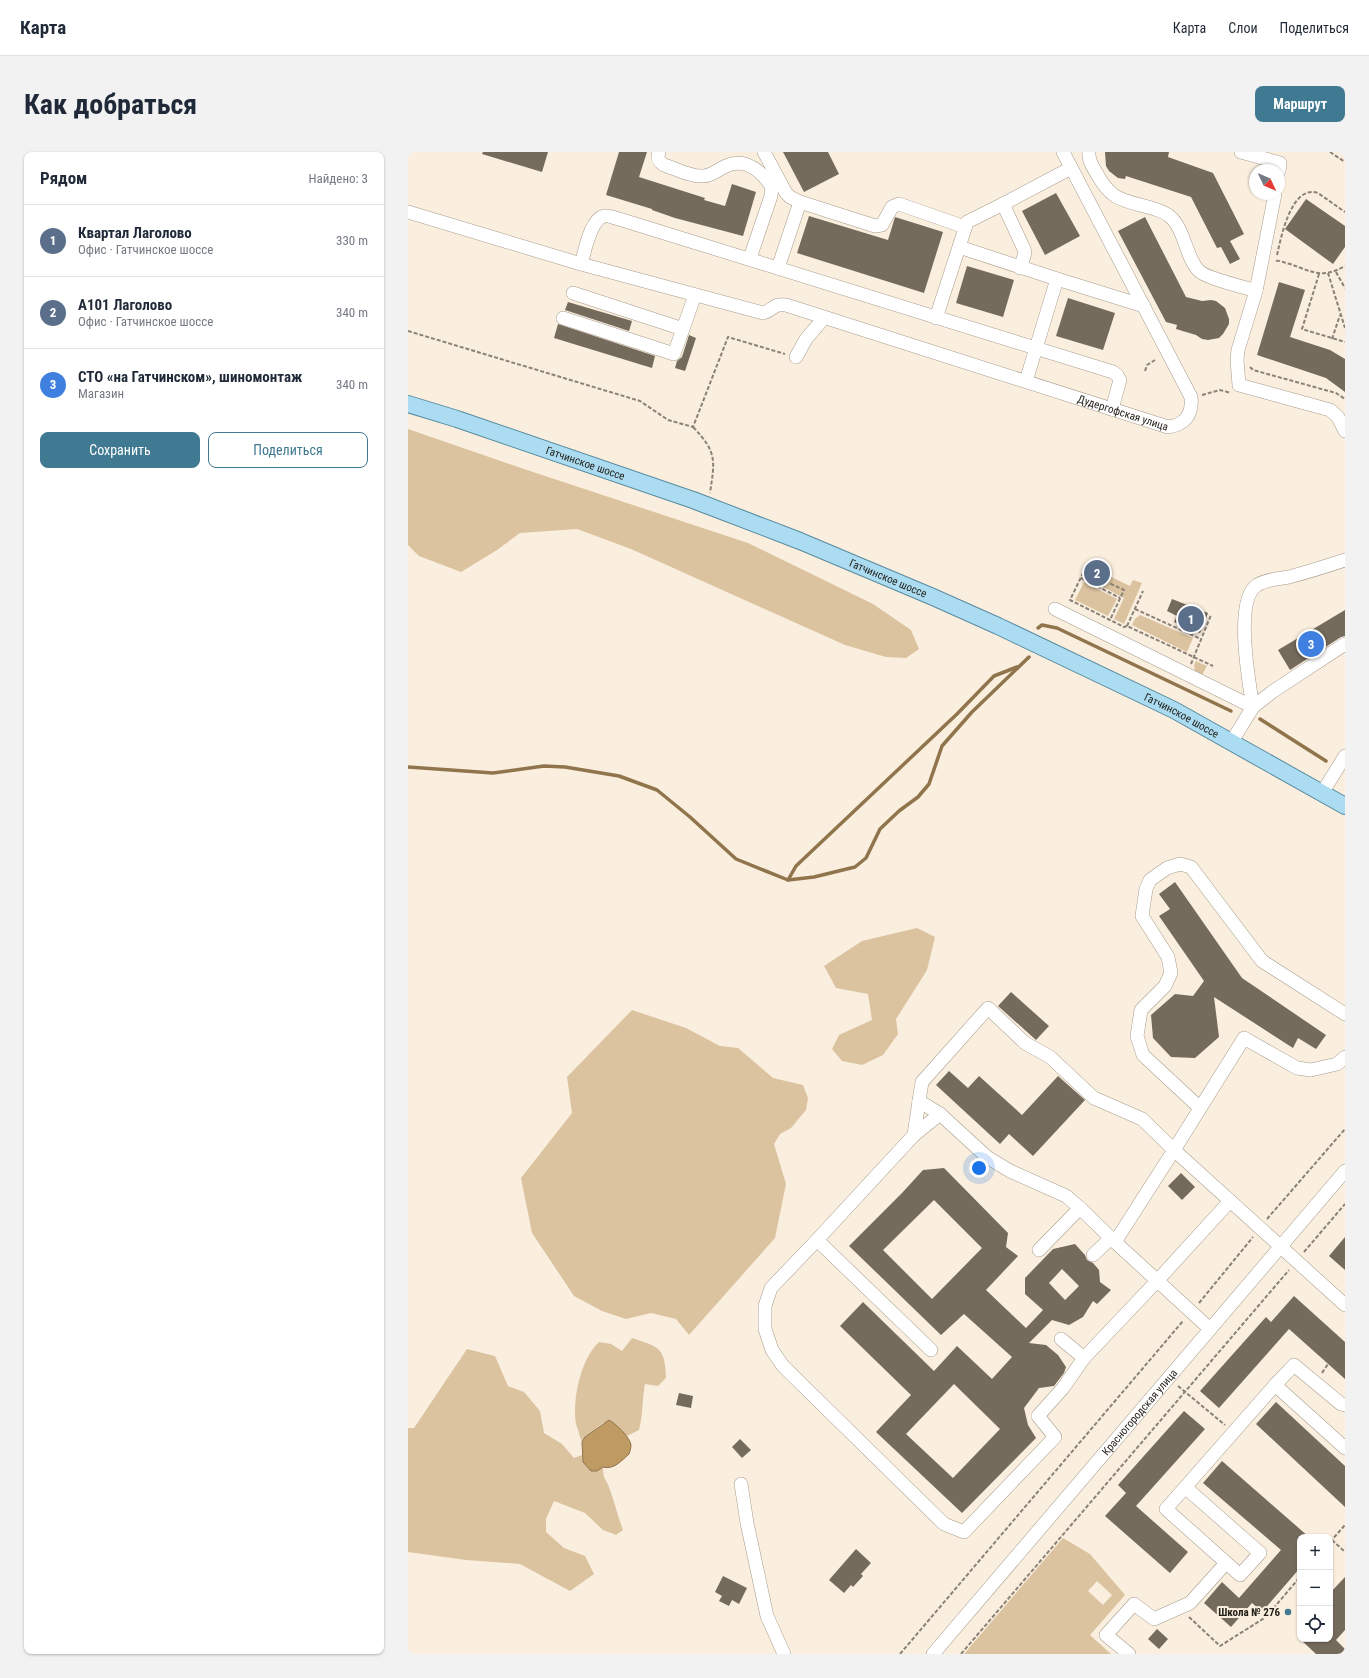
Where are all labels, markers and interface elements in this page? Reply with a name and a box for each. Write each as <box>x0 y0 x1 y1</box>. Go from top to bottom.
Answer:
text: Карта <box>20 16 66 39</box>
text: Карта <box>1173 20 1206 36</box>
text: Слои <box>1228 20 1258 36</box>
text: Поделиться <box>1280 20 1349 36</box>
button: Маршрут <box>1255 86 1345 122</box>
text: Как добраться <box>24 88 197 121</box>
north arrow <box>1249 164 1285 200</box>
text: Рядом <box>40 168 87 188</box>
text: Найдено: 3 <box>308 171 368 186</box>
text: Квартал Лаголово <box>78 224 192 242</box>
text: 1 <box>50 233 56 248</box>
text: 330 m <box>336 233 368 248</box>
text: Офис · Гатчинское шоссе <box>78 242 213 257</box>
text: А101 Лаголово <box>78 296 172 314</box>
text: 2 <box>50 305 56 320</box>
text: 340 m <box>336 305 368 320</box>
text: Офис · Гатчинское шоссе <box>78 314 213 329</box>
text: СТО «на Гатчинском», шиномонтаж <box>78 368 302 386</box>
text: 3 <box>50 377 56 392</box>
text: 340 m <box>336 377 368 392</box>
text: Магазин <box>78 386 124 401</box>
street label: Дудергофская улица <box>1076 392 1170 433</box>
button: Сохранить <box>40 432 200 468</box>
button: Поделиться <box>208 432 368 468</box>
street label: Гатчинское шоссе <box>544 443 627 483</box>
street label: Гатчинское шоссе <box>848 556 929 600</box>
pin: 2 <box>1084 558 1110 588</box>
pin: 1 <box>1178 604 1204 634</box>
pin: 3 <box>1298 629 1324 659</box>
street label: Гатчинское шоссе <box>1142 690 1221 740</box>
your location <box>969 1158 989 1178</box>
street label: Красногородская улица <box>1099 1366 1180 1458</box>
map controls <box>1297 1534 1333 1642</box>
button: + <box>1297 1534 1333 1570</box>
button: − <box>1297 1570 1333 1606</box>
place label: Школа № 276 <box>1218 1606 1280 1619</box>
button: locate <box>1297 1606 1333 1642</box>
marker: Школа № 276 <box>1283 1607 1293 1617</box>

